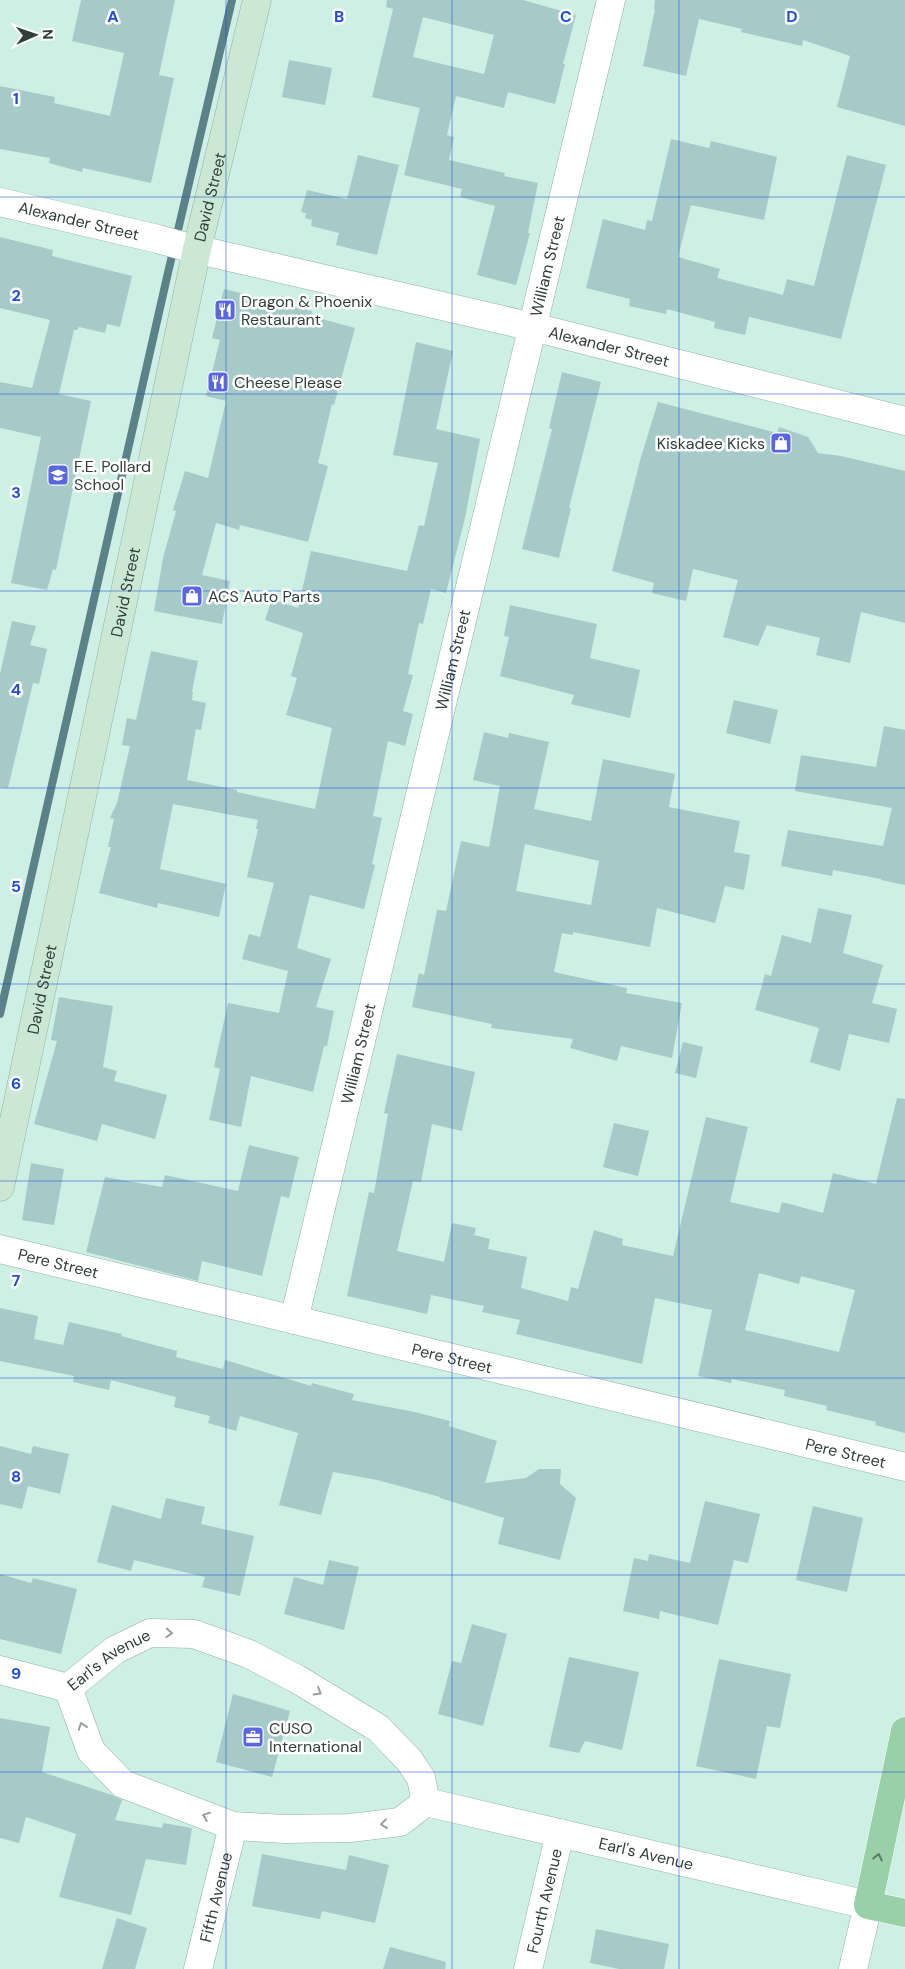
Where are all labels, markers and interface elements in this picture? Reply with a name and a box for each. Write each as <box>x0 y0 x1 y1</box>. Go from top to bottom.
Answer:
text: A <box>107 6 119 27</box>
text: B <box>334 6 344 27</box>
text: C <box>560 6 572 27</box>
text: D <box>786 6 798 27</box>
north arrow <box>10 10 60 60</box>
text: N <box>39 29 57 40</box>
text: 1 <box>13 88 19 109</box>
street label: David Street <box>189 150 231 244</box>
street label: Alexander Street <box>16 197 141 245</box>
street label: William Street <box>525 214 570 319</box>
text: 2 <box>11 285 21 306</box>
place label: Dragon & Phoenix Restaurant <box>241 291 372 330</box>
restaurant icon: Dragon & Phoenix Restaurant <box>213 298 237 322</box>
street label: Alexander Street <box>547 321 671 372</box>
restaurant icon: Cheese Please <box>206 370 230 394</box>
place label: Cheese Please <box>234 372 342 393</box>
shop icon: Kiskadee Kicks <box>769 431 793 455</box>
place label: Kiskadee Kicks <box>657 433 765 454</box>
place label: F.E. Pollard School <box>74 456 151 495</box>
school or university icon: F.E. Pollard School <box>46 463 70 487</box>
text: 3 <box>11 482 21 503</box>
street label: David Street <box>106 545 145 639</box>
shop icon: ACS Auto Parts <box>180 584 204 608</box>
place label: ACS Auto Parts <box>208 586 320 607</box>
street label: William Street <box>431 607 475 712</box>
text: 4 <box>11 679 21 700</box>
text: 5 <box>11 876 21 897</box>
street label: David Street <box>22 943 62 1036</box>
street label: William Street <box>336 1001 381 1106</box>
text: 6 <box>11 1073 21 1094</box>
street label: Pere Street <box>16 1244 101 1283</box>
text: 7 <box>12 1270 21 1291</box>
street label: Pere Street <box>409 1339 494 1378</box>
street label: Pere Street <box>803 1433 888 1473</box>
text: 8 <box>11 1466 21 1487</box>
street label: Earl's Avenue <box>63 1624 154 1695</box>
one-way arrow <box>165 1628 173 1639</box>
text: 9 <box>11 1663 21 1684</box>
one-way arrow <box>313 1685 322 1695</box>
place label: CUSO International <box>269 1718 362 1757</box>
one-way arrow <box>77 1722 87 1730</box>
office icon: CUSO International <box>241 1725 265 1749</box>
one-way arrow <box>203 1812 211 1822</box>
one-way arrow <box>380 1818 388 1829</box>
street label: Earl's Avenue <box>597 1833 695 1875</box>
street label: Fourth Avenue <box>522 1847 567 1955</box>
street label: Fifth Avenue <box>195 1850 237 1944</box>
one-way arrow <box>872 1853 883 1862</box>

